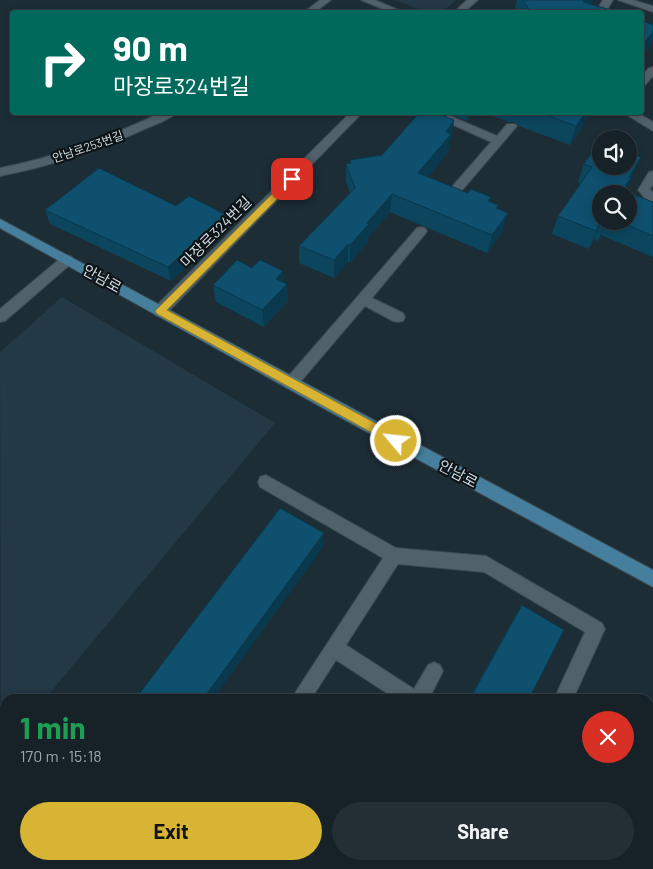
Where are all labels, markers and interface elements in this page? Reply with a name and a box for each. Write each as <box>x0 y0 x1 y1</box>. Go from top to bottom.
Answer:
text: 90 m <box>113 26 188 68</box>
icon: right <box>30 30 95 95</box>
text: 마장로324번길 <box>113 72 249 98</box>
street label: 안남로253번길 <box>50 127 125 165</box>
map controls <box>592 130 637 230</box>
button: sound <box>592 130 637 175</box>
pin <box>271 158 313 200</box>
icon: arrive <box>278 165 306 193</box>
button: search <box>592 185 637 230</box>
street label: 마장로324번길 <box>176 192 255 271</box>
street label: 안남로 <box>80 260 125 296</box>
position arrow <box>369 414 421 466</box>
street label: 안남로 <box>436 455 481 491</box>
text: 1 min <box>20 709 86 745</box>
button: close <box>582 711 634 763</box>
text: 170 m · 15:18 <box>20 746 102 765</box>
button: Exit <box>20 802 322 860</box>
button: Share <box>332 802 634 860</box>

